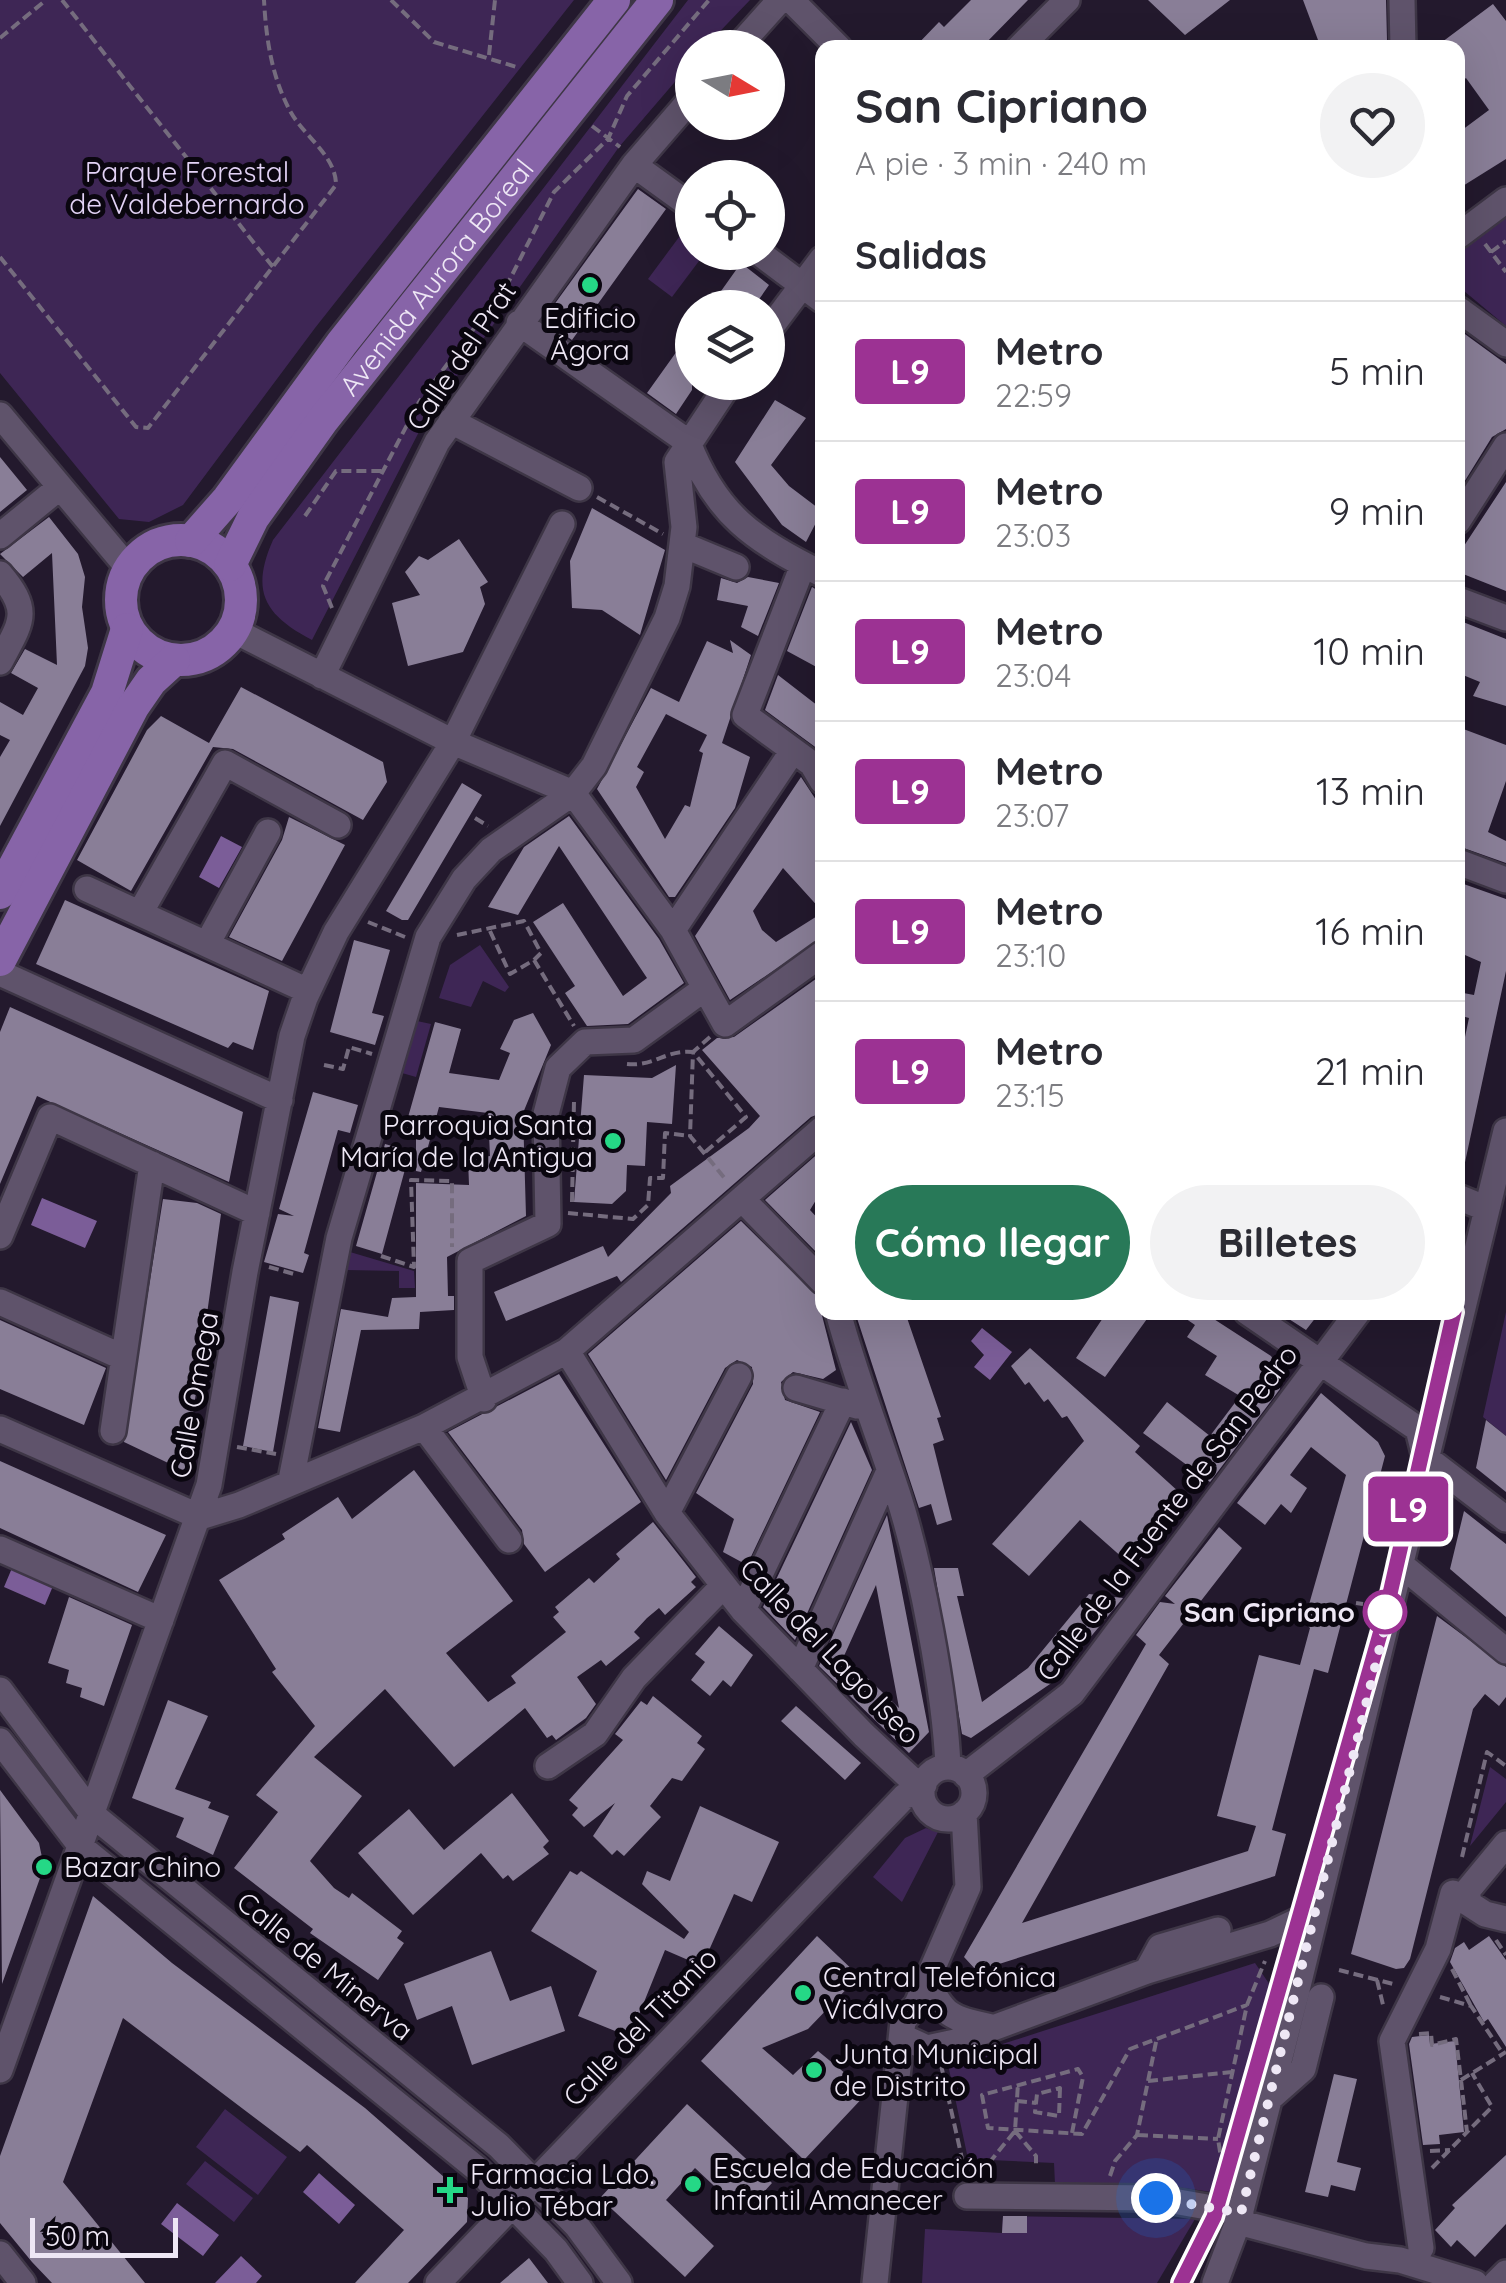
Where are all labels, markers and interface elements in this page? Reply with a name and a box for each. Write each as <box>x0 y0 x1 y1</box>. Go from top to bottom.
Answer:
north arrow <box>675 30 785 140</box>
map controls <box>675 30 785 400</box>
button: heart <box>1320 73 1425 178</box>
text: San Cipriano <box>855 75 1148 135</box>
text: A pie · 3 min · 240 m <box>855 143 1147 183</box>
street label: Avenida Aurora Boreal <box>331 152 541 402</box>
park label: Parque Forestal de Valdebernardo <box>69 154 305 221</box>
button: locate <box>675 160 785 270</box>
text: Salidas <box>855 231 987 279</box>
marker: Edificio Ágora <box>579 274 601 296</box>
street label: Calle del Prat <box>398 275 523 437</box>
button: layers <box>675 290 785 400</box>
place label: Edificio Ágora <box>544 300 636 367</box>
text: Metro <box>995 327 1103 375</box>
text: 5 min <box>1329 347 1425 395</box>
text: L9 <box>890 349 930 393</box>
text: 22:59 <box>995 375 1072 415</box>
text: Metro <box>995 467 1103 515</box>
text: 9 min <box>1329 487 1425 535</box>
text: L9 <box>890 489 930 533</box>
text: 23:03 <box>995 515 1071 555</box>
text: Metro <box>995 607 1103 655</box>
text: 10 min <box>1313 627 1425 675</box>
text: L9 <box>890 629 930 673</box>
text: 23:04 <box>995 655 1071 695</box>
text: Metro <box>995 747 1103 795</box>
text: 13 min <box>1316 767 1425 815</box>
text: L9 <box>890 769 930 813</box>
text: 23:07 <box>995 795 1069 835</box>
text: Metro <box>995 887 1103 935</box>
text: 16 min <box>1315 907 1425 955</box>
text: L9 <box>890 909 930 953</box>
text: 23:10 <box>995 935 1066 975</box>
text: Metro <box>995 1027 1103 1075</box>
text: 21 min <box>1315 1047 1425 1095</box>
text: L9 <box>890 1049 930 1093</box>
text: 23:15 <box>995 1075 1065 1115</box>
place label: Parroquia Santa María de la Antigua <box>340 1107 593 1174</box>
marker: Parroquia Santa María de la Antigua <box>602 1130 624 1152</box>
button: Cómo llegar <box>855 1185 1130 1300</box>
button: Billetes <box>1150 1185 1425 1300</box>
street label: Calle Omega <box>162 1309 225 1481</box>
street label: Calle de la Fuente de San Pedro <box>1029 1338 1305 1688</box>
line badge: L9 <box>1363 1476 1453 1542</box>
text: L9 <box>1388 1487 1428 1531</box>
street label: Calle del Lago Iseo <box>733 1551 928 1751</box>
marker: San Cipriano <box>1364 1591 1406 1633</box>
place label: San Cipriano <box>1184 1594 1355 1629</box>
place label: Bazar Chino <box>64 1849 221 1884</box>
marker: Bazar Chino <box>33 1856 55 1878</box>
street label: Calle de Minerva <box>230 1884 421 2047</box>
street label: Calle del Titanio <box>555 1940 724 2113</box>
place label: Central Telefónica Vicálvaro <box>823 1959 1056 2026</box>
marker: Central Telefónica Vicálvaro <box>792 1982 814 2004</box>
place label: Junta Municipal de Distrito <box>834 2036 1038 2103</box>
marker: Junta Municipal de Distrito <box>803 2059 825 2081</box>
place label: Escuela de Educación Infantil Amanecer <box>713 2150 994 2217</box>
place label: Farmacia Ldo. Julio Tébar <box>470 2156 655 2223</box>
marker: Escuela de Educación Infantil Amanecer <box>682 2173 704 2195</box>
your location <box>1131 2173 1181 2223</box>
marker: Farmacia Ldo. Julio Tébar <box>439 2179 461 2201</box>
scale bar <box>30 2213 178 2258</box>
text: 50 m <box>45 2218 110 2253</box>

